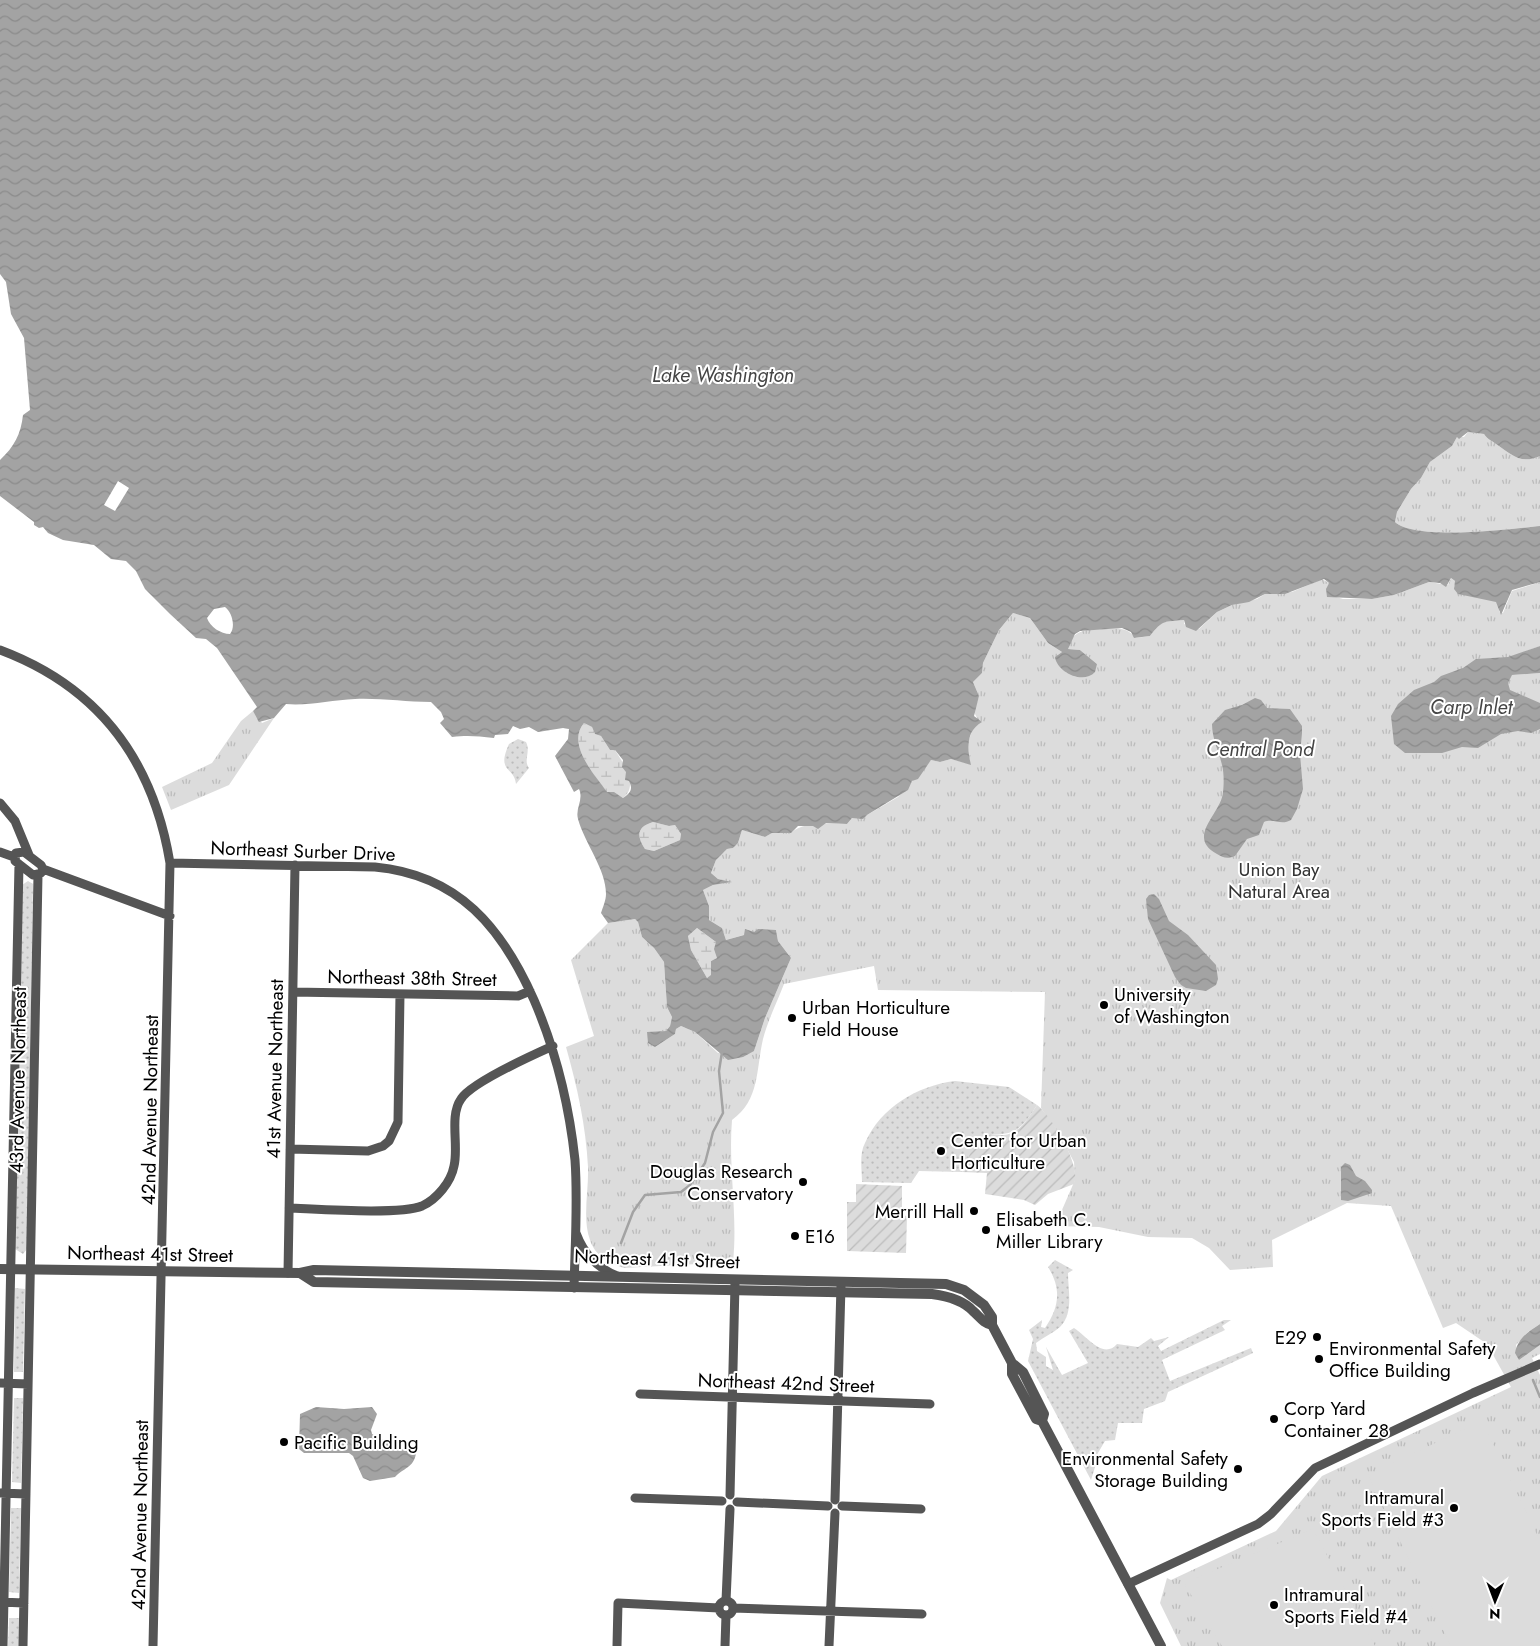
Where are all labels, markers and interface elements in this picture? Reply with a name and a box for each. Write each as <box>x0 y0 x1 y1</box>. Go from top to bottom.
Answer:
water label: Lake Washington <box>652 361 794 390</box>
water label: Carp Inlet <box>1430 693 1513 722</box>
water label: Central Pond <box>1206 735 1315 764</box>
street label: Northeast Surber Drive <box>210 834 396 868</box>
park label: Union Bay Natural Area <box>1228 856 1330 905</box>
street label: Northeast 38th Street <box>327 963 497 993</box>
street label: 41st Avenue Northeast <box>260 978 290 1159</box>
place label: University of Washington <box>1114 981 1230 1030</box>
street label: 43rd Avenue Northeast <box>3 986 33 1174</box>
place label: Urban Horticulture Field House <box>802 994 950 1043</box>
marker: University of Washington <box>1098 999 1110 1011</box>
marker: Urban Horticulture Field House <box>786 1012 798 1024</box>
street label: 42nd Avenue Northeast <box>135 1014 165 1206</box>
place label: Center for Urban Horticulture <box>951 1127 1087 1176</box>
marker: Center for Urban Horticulture <box>935 1145 947 1157</box>
place label: Douglas Research Conservatory <box>650 1158 794 1207</box>
marker: Douglas Research Conservatory <box>797 1176 809 1188</box>
place label: Merrill Hall <box>875 1198 964 1225</box>
marker: Merrill Hall <box>968 1205 980 1217</box>
place label: Elisabeth C. Miller Library <box>996 1206 1103 1255</box>
place label: E16 <box>805 1223 835 1250</box>
marker: Elisabeth C. Miller Library <box>980 1224 992 1236</box>
marker: E16 <box>789 1230 801 1242</box>
street label: Northeast 41st Street <box>67 1239 234 1269</box>
street label: Northeast 41st Street <box>574 1243 741 1275</box>
place label: E29 <box>1275 1324 1307 1351</box>
marker: E29 <box>1311 1331 1323 1343</box>
place label: Environmental Safety Office Building <box>1329 1335 1496 1384</box>
marker: Environmental Safety Office Building <box>1313 1353 1325 1365</box>
street label: Northeast 42nd Street <box>697 1366 875 1400</box>
place label: Corp Yard Container 28 <box>1284 1395 1389 1444</box>
marker: Corp Yard Container 28 <box>1268 1413 1280 1425</box>
street label: 42nd Avenue Northeast <box>125 1419 155 1611</box>
place label: Pacific Building <box>294 1429 419 1456</box>
marker: Pacific Building <box>278 1436 290 1448</box>
place label: Environmental Safety Storage Building <box>1062 1445 1229 1494</box>
marker: Environmental Safety Storage Building <box>1232 1463 1244 1475</box>
place label: Intramural Sports Field #3 <box>1321 1484 1444 1533</box>
marker: Intramural Sports Field #3 <box>1448 1502 1460 1514</box>
north arrow <box>1470 1576 1520 1626</box>
place label: Intramural Sports Field #4 <box>1284 1581 1408 1630</box>
marker: Intramural Sports Field #4 <box>1268 1599 1280 1611</box>
text: N <box>1489 1604 1501 1624</box>

